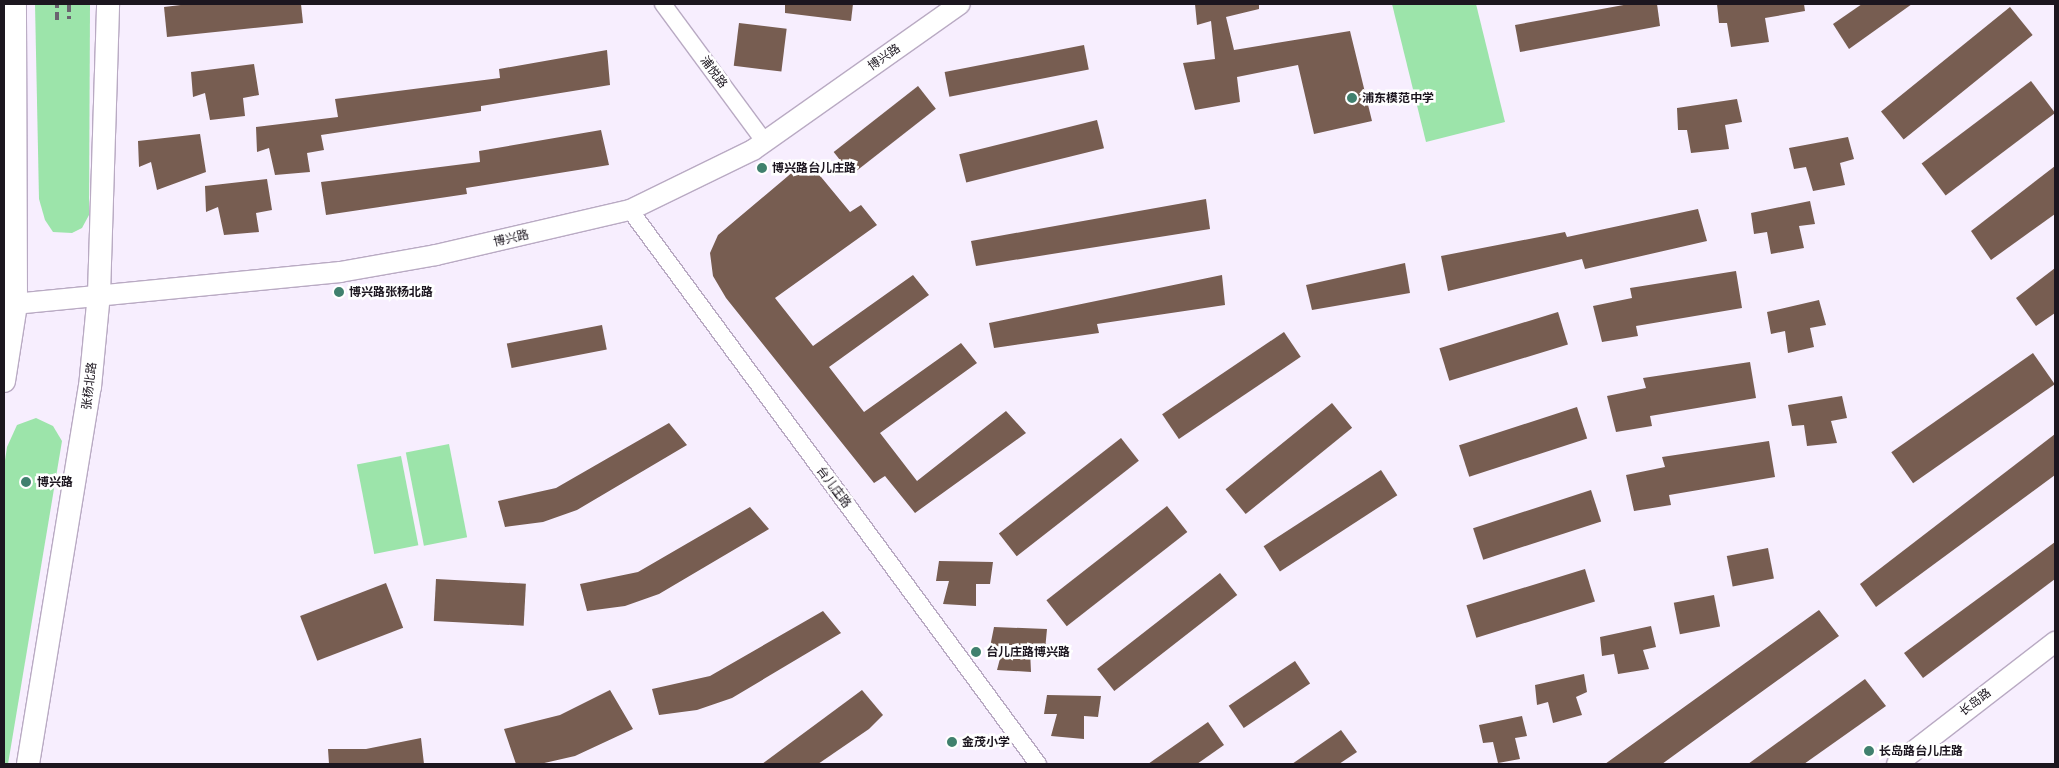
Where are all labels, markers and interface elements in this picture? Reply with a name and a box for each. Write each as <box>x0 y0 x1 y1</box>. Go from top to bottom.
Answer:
street label: 博兴路 <box>865 41 903 73</box>
street label: 浦悦路 <box>697 53 731 91</box>
place label: 浦东模范中学 <box>1362 91 1434 105</box>
marker: 浦东模范中学 <box>1346 92 1358 104</box>
place label: 博兴路台儿庄路 <box>772 161 856 175</box>
marker: 博兴路台儿庄路 <box>756 162 768 174</box>
street label: 博兴路 <box>492 227 530 249</box>
place label: 博兴路张杨北路 <box>349 285 433 299</box>
marker: 博兴路张杨北路 <box>333 286 345 298</box>
street label: 张杨北路 <box>79 361 99 411</box>
street label: 台儿庄路 <box>814 463 854 511</box>
marker: 博兴路 <box>19 475 33 489</box>
place label: 博兴路 <box>37 475 73 489</box>
place label: 台儿庄路博兴路 <box>986 645 1070 659</box>
marker: 台儿庄路博兴路 <box>970 646 982 658</box>
street label: 长岛路 <box>1956 685 1994 719</box>
place label: 金茂小学 <box>962 735 1010 749</box>
marker: 金茂小学 <box>946 736 958 748</box>
place label: 长岛路台儿庄路 <box>1879 744 1963 758</box>
marker: 长岛路台儿庄路 <box>1863 745 1875 757</box>

